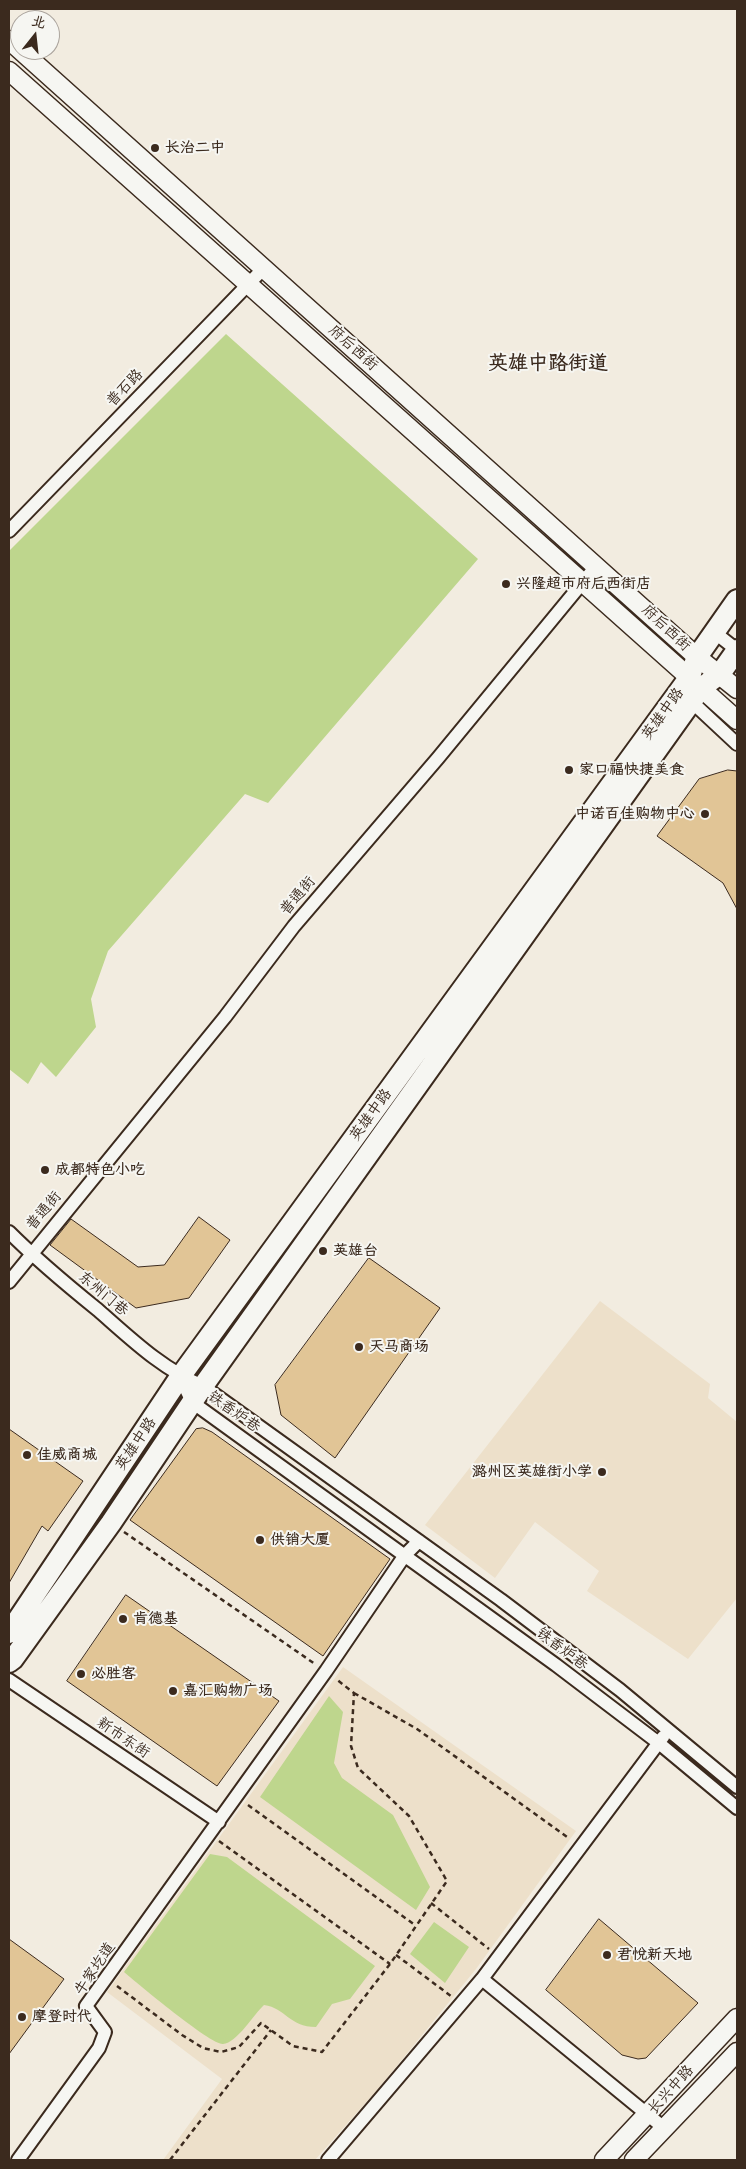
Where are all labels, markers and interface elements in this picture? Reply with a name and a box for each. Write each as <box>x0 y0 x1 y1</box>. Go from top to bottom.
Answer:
north arrow <box>10 10 60 60</box>
text: 北 <box>30 10 48 32</box>
place label: 长治二中 <box>165 139 225 157</box>
marker: 长治二中 <box>149 142 161 154</box>
street label: 府后西街 <box>325 321 381 375</box>
district label: 英雄中路街道 <box>488 352 608 376</box>
street label: 普石路 <box>103 366 147 410</box>
place label: 兴隆超市府后西街店 <box>516 575 651 593</box>
marker: 兴隆超市府后西街店 <box>500 578 512 590</box>
street label: 府后西街 <box>638 601 694 655</box>
street label: 英雄中路 <box>638 684 688 744</box>
place label: 家口福快捷美食 <box>579 761 684 779</box>
marker: 家口福快捷美食 <box>563 764 575 776</box>
place label: 中诺百佳购物中心 <box>575 805 695 823</box>
marker: 中诺百佳购物中心 <box>699 808 711 820</box>
street label: 普通街 <box>277 873 319 919</box>
street label: 英雄中路 <box>346 1085 396 1145</box>
place label: 成都特色小吃 <box>55 1161 145 1179</box>
marker: 成都特色小吃 <box>39 1164 51 1176</box>
street label: 普通街 <box>23 1188 65 1234</box>
place label: 英雄台 <box>333 1242 378 1260</box>
marker: 英雄台 <box>317 1245 329 1257</box>
street label: 东州门巷 <box>74 1268 132 1320</box>
place label: 天马商场 <box>369 1338 429 1356</box>
marker: 天马商场 <box>353 1341 365 1353</box>
street label: 铁香炉巷 <box>204 1387 264 1437</box>
street label: 英雄中路 <box>112 1414 160 1474</box>
place label: 佳威商城 <box>37 1446 97 1464</box>
marker: 佳威商城 <box>21 1449 33 1461</box>
place label: 潞州区英雄街小学 <box>472 1463 592 1481</box>
marker: 潞州区英雄街小学 <box>596 1466 608 1478</box>
place label: 供销大厦 <box>270 1531 330 1549</box>
marker: 供销大厦 <box>254 1534 266 1546</box>
place label: 肯德基 <box>133 1610 178 1628</box>
marker: 肯德基 <box>117 1613 129 1625</box>
street label: 铁香炉巷 <box>533 1624 591 1674</box>
place label: 必胜客 <box>91 1665 136 1683</box>
marker: 必胜客 <box>75 1668 87 1680</box>
place label: 嘉汇购物广场 <box>183 1682 273 1700</box>
marker: 嘉汇购物广场 <box>167 1685 179 1697</box>
street label: 新市东街 <box>93 1714 153 1762</box>
street label: 牛家圪道 <box>71 1939 119 1999</box>
place label: 君悦新天地 <box>617 1946 692 1964</box>
marker: 君悦新天地 <box>601 1949 613 1961</box>
place label: 摩登时代 <box>32 2008 92 2026</box>
marker: 摩登时代 <box>16 2011 28 2023</box>
street label: 长兴中路 <box>644 2062 698 2118</box>

